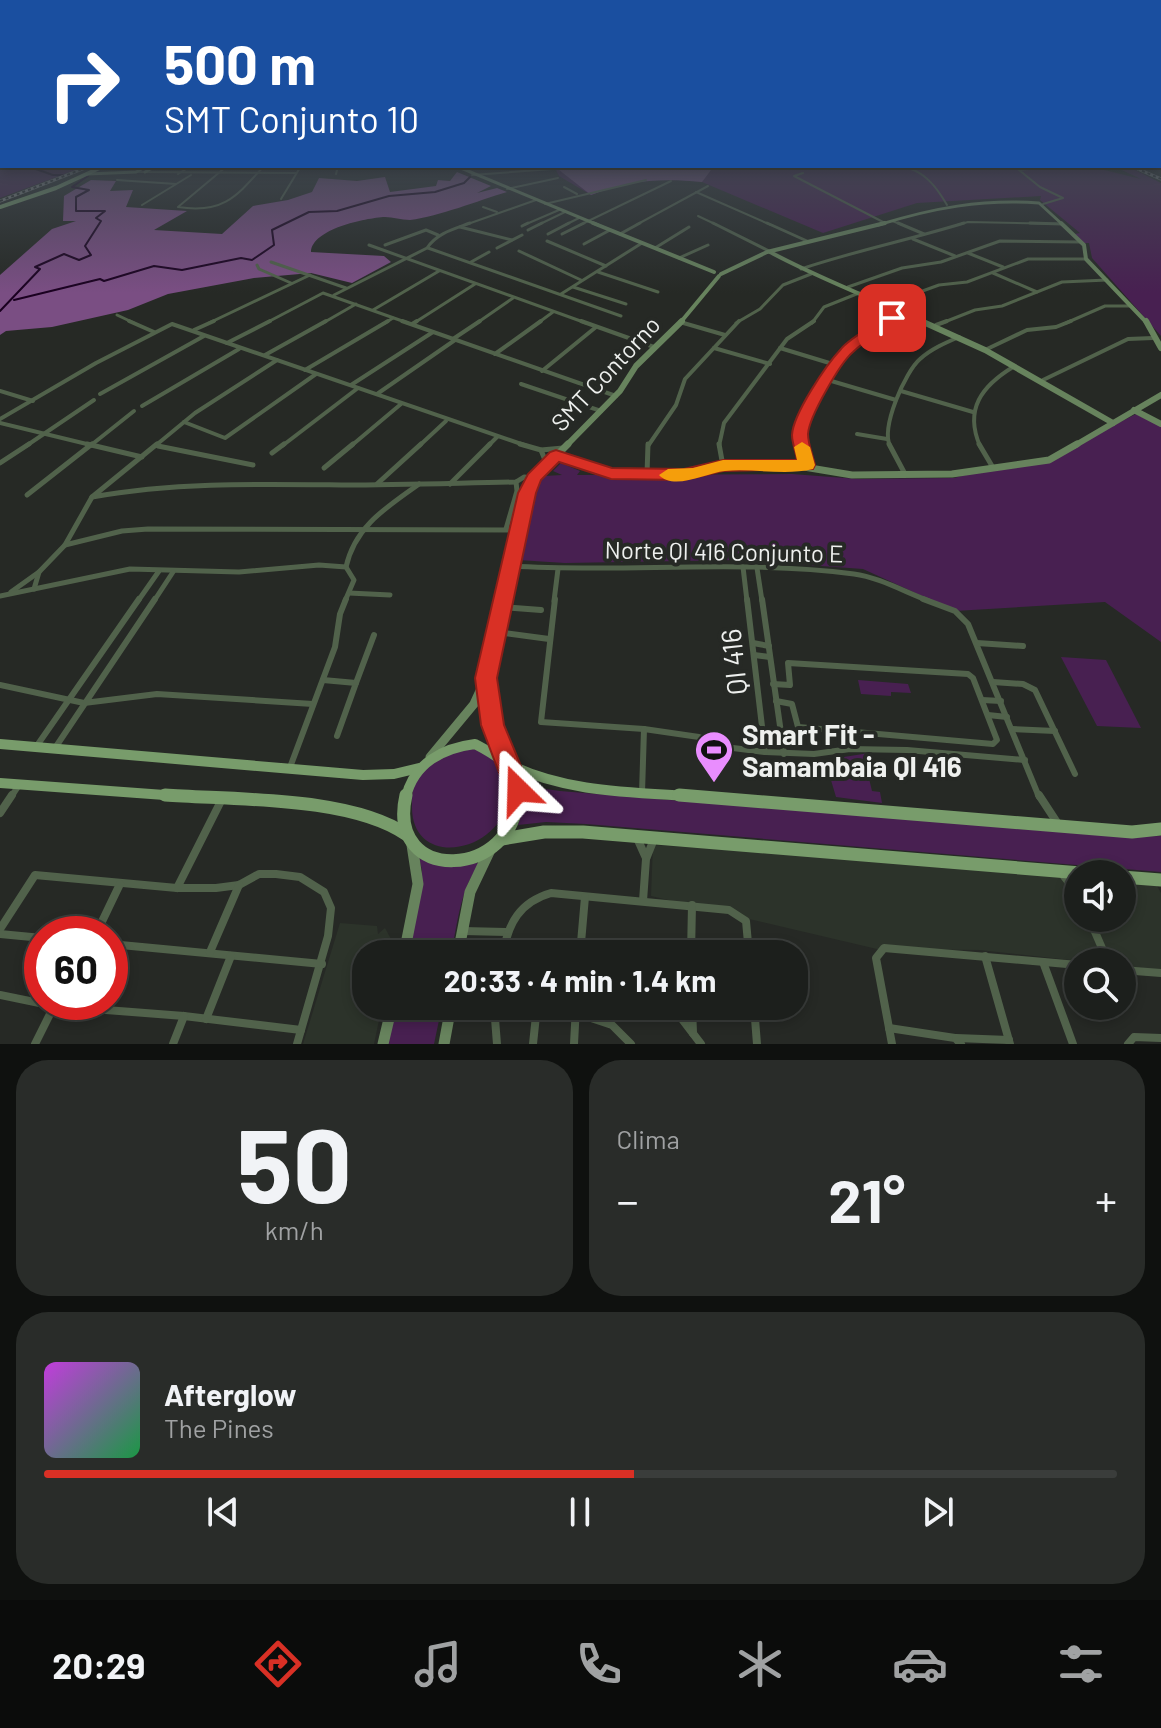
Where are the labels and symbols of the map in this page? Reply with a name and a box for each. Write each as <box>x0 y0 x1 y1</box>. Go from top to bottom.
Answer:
pin <box>858 284 926 352</box>
street label: SMT Contorno <box>545 310 665 436</box>
street label: Norte QI 416 Conjunto E <box>604 534 844 568</box>
street label: QI 416 <box>713 627 753 697</box>
place label: Smart Fit - Samambaia QI 416 <box>742 717 962 783</box>
sports icon: Smart Fit - Samambaia QI 416 <box>693 729 735 784</box>
position arrow <box>476 748 560 832</box>
speed limit sign: 60 <box>24 916 128 1020</box>

